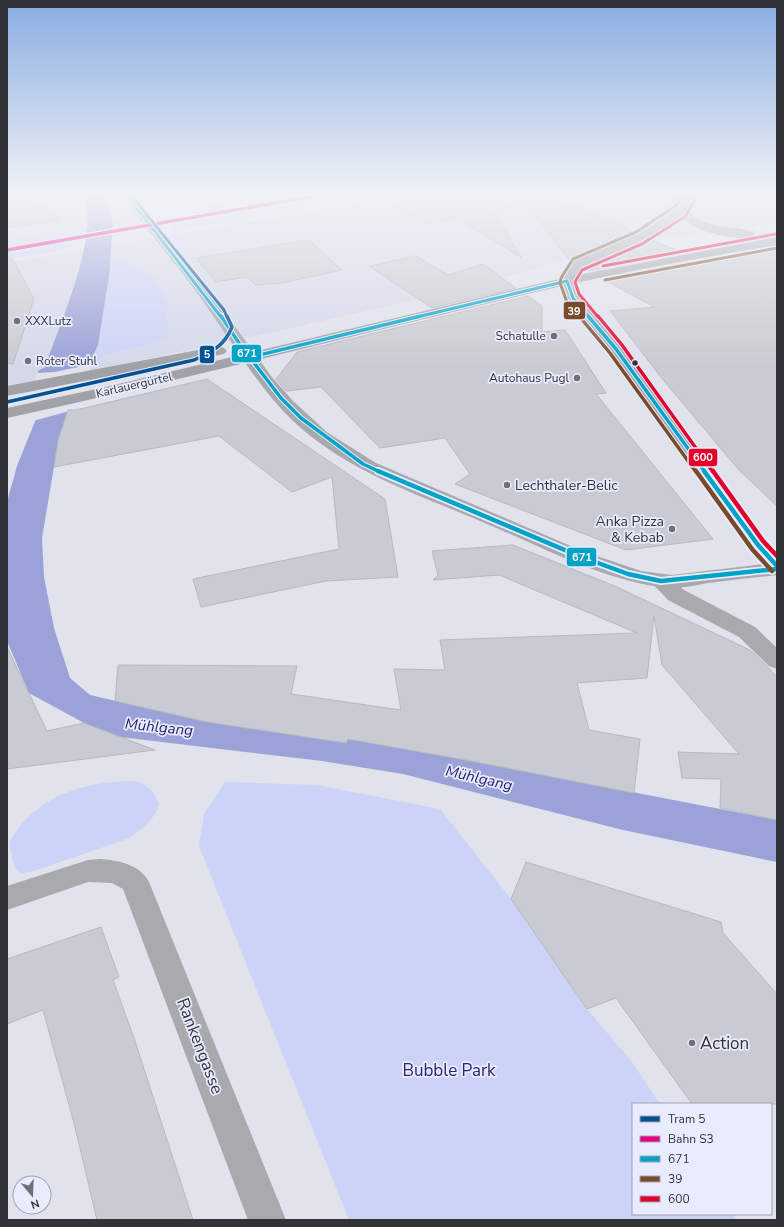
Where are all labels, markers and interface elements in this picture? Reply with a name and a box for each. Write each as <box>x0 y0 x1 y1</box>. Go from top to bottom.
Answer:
line badge: 39 <box>563 301 586 320</box>
text: 39 <box>567 304 581 319</box>
place label: XXXLutz <box>25 313 72 329</box>
marker: XXXLutz <box>12 316 22 326</box>
place label: Schatulle <box>496 328 546 344</box>
marker: Schatulle <box>549 331 559 341</box>
line badge: 671 <box>231 344 262 363</box>
line badge: 5 <box>199 345 215 364</box>
text: 671 <box>237 346 257 361</box>
text: 5 <box>204 347 211 362</box>
place label: Roter Stuhl <box>36 353 98 369</box>
marker: Roter Stuhl <box>23 356 33 366</box>
unlabelled marker <box>630 358 640 368</box>
street label: Karlauergürtel <box>94 368 174 402</box>
place label: Autohaus Pugl <box>489 370 569 386</box>
marker: Autohaus Pugl <box>572 373 582 383</box>
line badge: 600 <box>688 448 718 467</box>
text: 600 <box>693 450 713 465</box>
place label: Lechthaler-Belic <box>515 476 618 495</box>
marker: Lechthaler-Belic <box>502 480 512 490</box>
place label: Anka Pizza & Kebab <box>595 512 664 547</box>
marker: Anka Pizza & Kebab <box>667 524 677 534</box>
line badge: 671 <box>566 547 597 567</box>
text: 671 <box>572 550 592 565</box>
water label: Mühlgang <box>124 713 194 741</box>
water label: Mühlgang <box>444 761 515 795</box>
street label: Rankengasse <box>171 995 229 1097</box>
place label: Action <box>700 1032 749 1055</box>
marker: Action <box>687 1038 697 1048</box>
park label: Bubble Park <box>402 1059 496 1082</box>
legend <box>632 1103 772 1215</box>
text: Tram 5 <box>668 1111 705 1127</box>
text: Bahn S3 <box>668 1131 714 1147</box>
text: 671 <box>668 1151 690 1167</box>
text: 39 <box>668 1171 682 1187</box>
north arrow <box>12 1175 52 1215</box>
text: 600 <box>668 1191 690 1207</box>
text: N <box>29 1196 41 1212</box>

